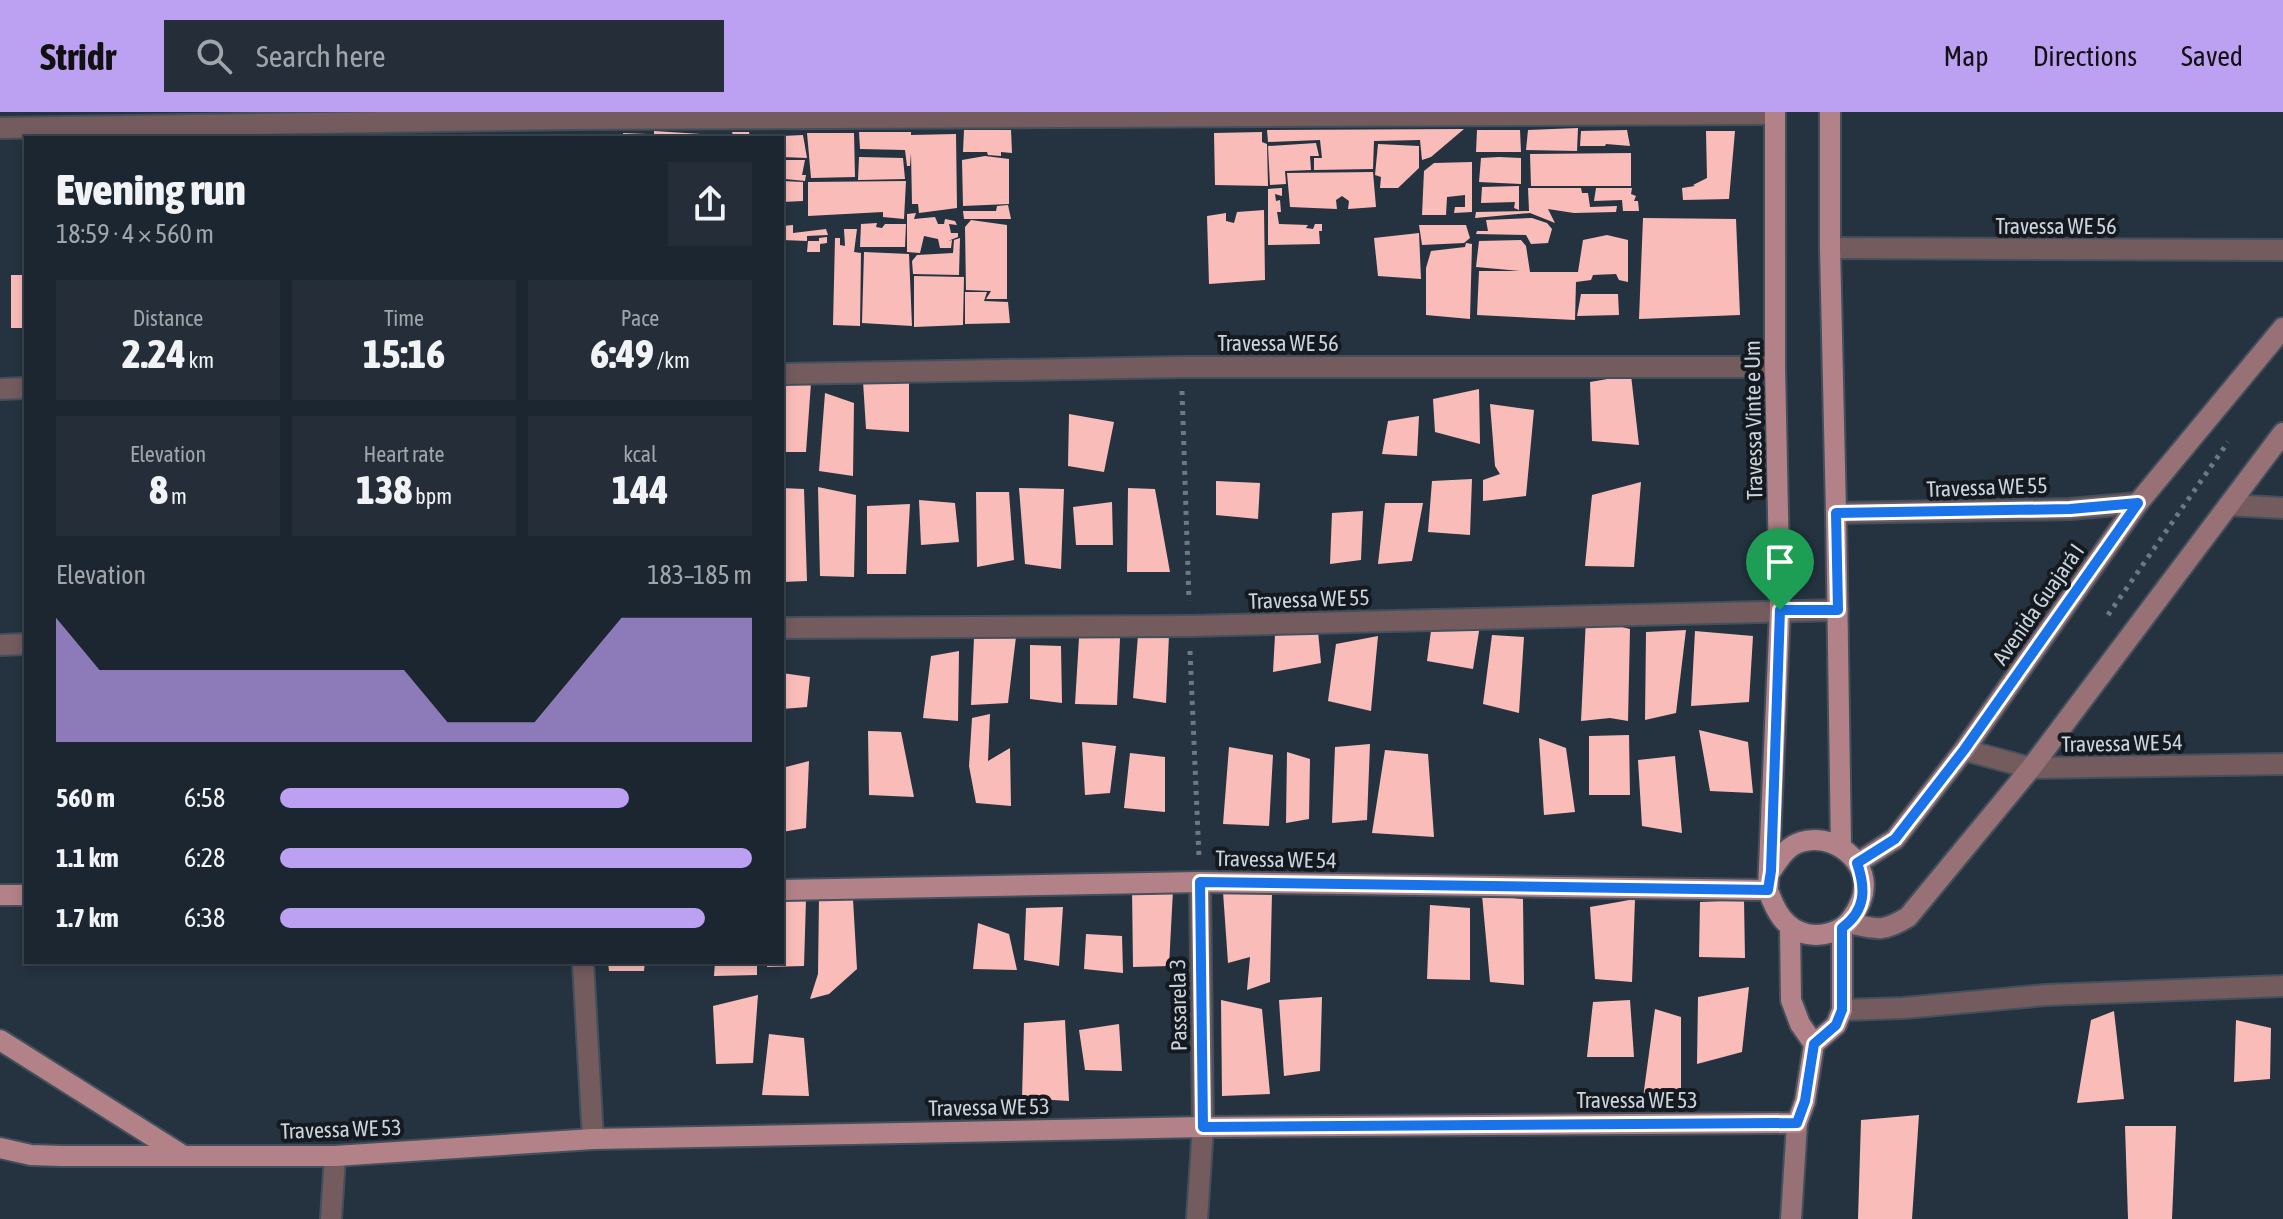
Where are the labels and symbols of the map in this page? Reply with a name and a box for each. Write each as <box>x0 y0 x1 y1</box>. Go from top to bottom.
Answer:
street label: Travessa WE 56 <box>1995 213 2117 239</box>
street label: Travessa WE 56 <box>1217 330 1339 356</box>
street label: Travessa Vinte e Um <box>1739 340 1767 500</box>
street label: Travessa WE 55 <box>1926 472 2048 502</box>
pin <box>1746 528 1814 610</box>
street label: Avenida Guajará I <box>1987 538 2089 670</box>
street label: Travessa WE 55 <box>1248 584 1370 614</box>
street label: Travessa WE 54 <box>2061 729 2183 757</box>
street label: Travessa WE 54 <box>1215 845 1337 873</box>
street label: Passarela 3 <box>1164 959 1192 1051</box>
street label: Travessa WE 53 <box>1576 1087 1698 1113</box>
street label: Travessa WE 53 <box>928 1093 1050 1121</box>
street label: Travessa WE 53 <box>280 1114 402 1144</box>

